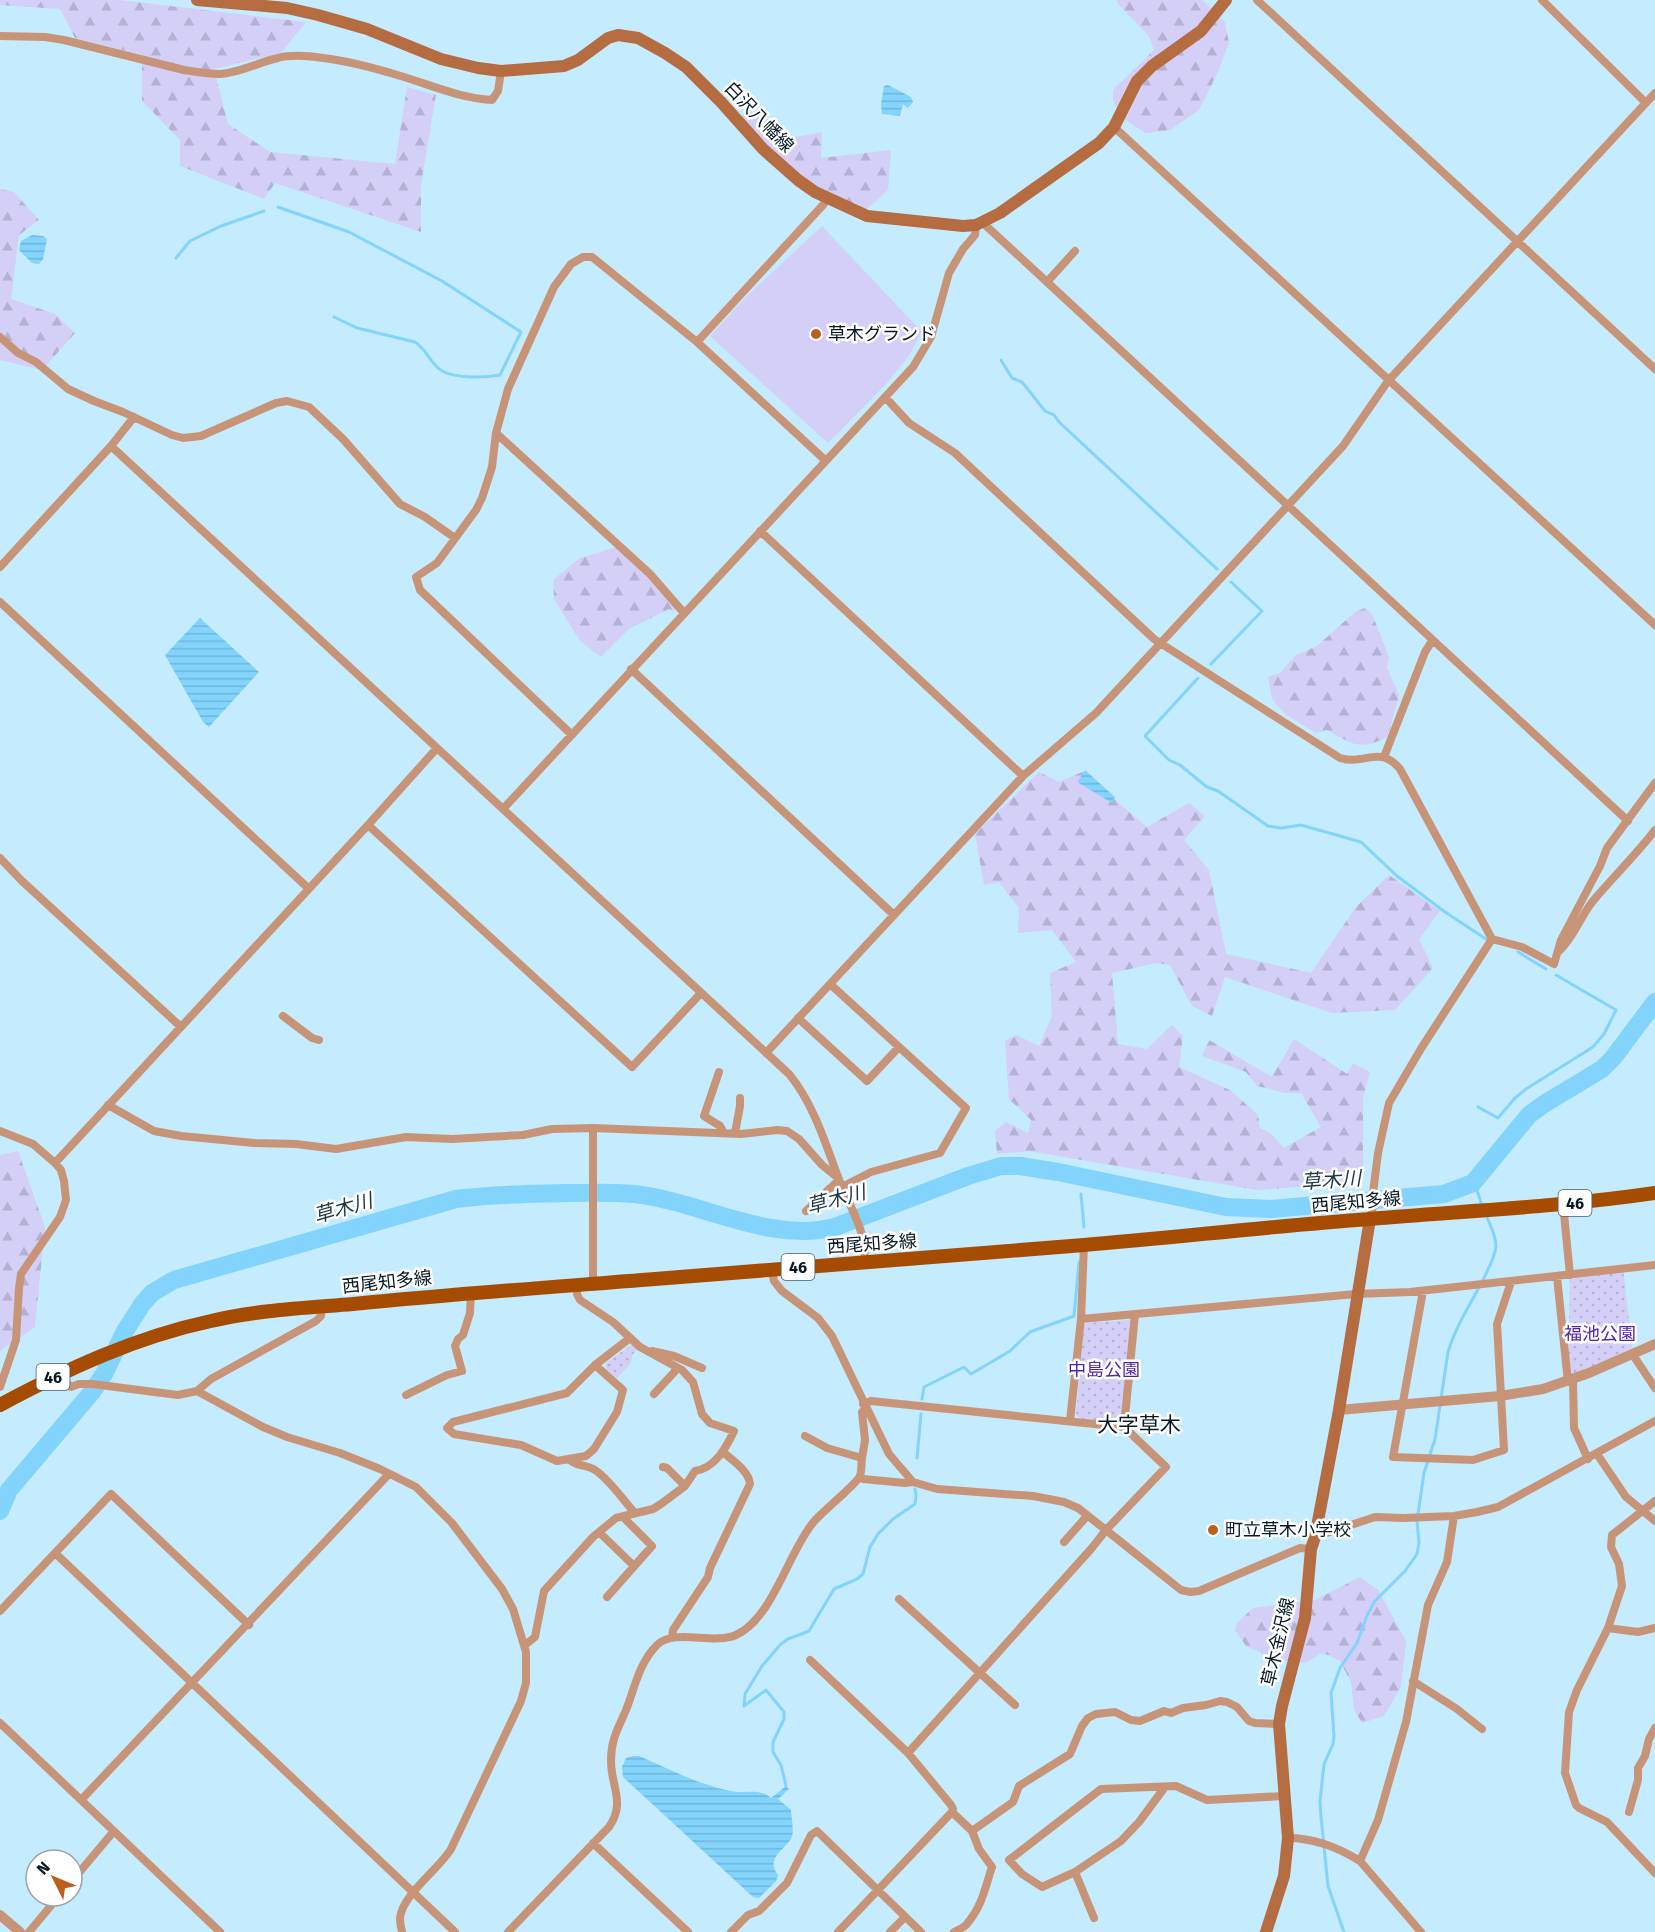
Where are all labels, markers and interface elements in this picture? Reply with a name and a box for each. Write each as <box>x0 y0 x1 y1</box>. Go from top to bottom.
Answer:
street label: 白沢八幡線 <box>720 77 798 157</box>
place label: 草木グランド <box>828 323 936 345</box>
marker: 草木グランド <box>809 327 823 341</box>
water label: 草木川 <box>1300 1166 1364 1194</box>
water label: 草木川 <box>804 1179 870 1218</box>
street label: 西尾知多線 <box>1310 1187 1402 1217</box>
water label: 草木川 <box>311 1188 377 1228</box>
road number: 46 <box>1558 1190 1592 1216</box>
street label: 西尾知多線 <box>826 1230 918 1258</box>
road number: 46 <box>782 1254 814 1280</box>
street label: 西尾知多線 <box>341 1266 433 1298</box>
park label: 福池公園 <box>1564 1323 1636 1345</box>
park label: 中島公園 <box>1068 1359 1140 1381</box>
road number: 46 <box>36 1364 70 1390</box>
district label: 大字草木 <box>1097 1412 1181 1438</box>
place label: 町立草木小学校 <box>1225 1519 1351 1541</box>
marker: 町立草木小学校 <box>1206 1523 1220 1537</box>
street label: 草木金沢線 <box>1257 1596 1299 1688</box>
north arrow <box>24 1848 84 1908</box>
text: N <box>33 1858 54 1878</box>

